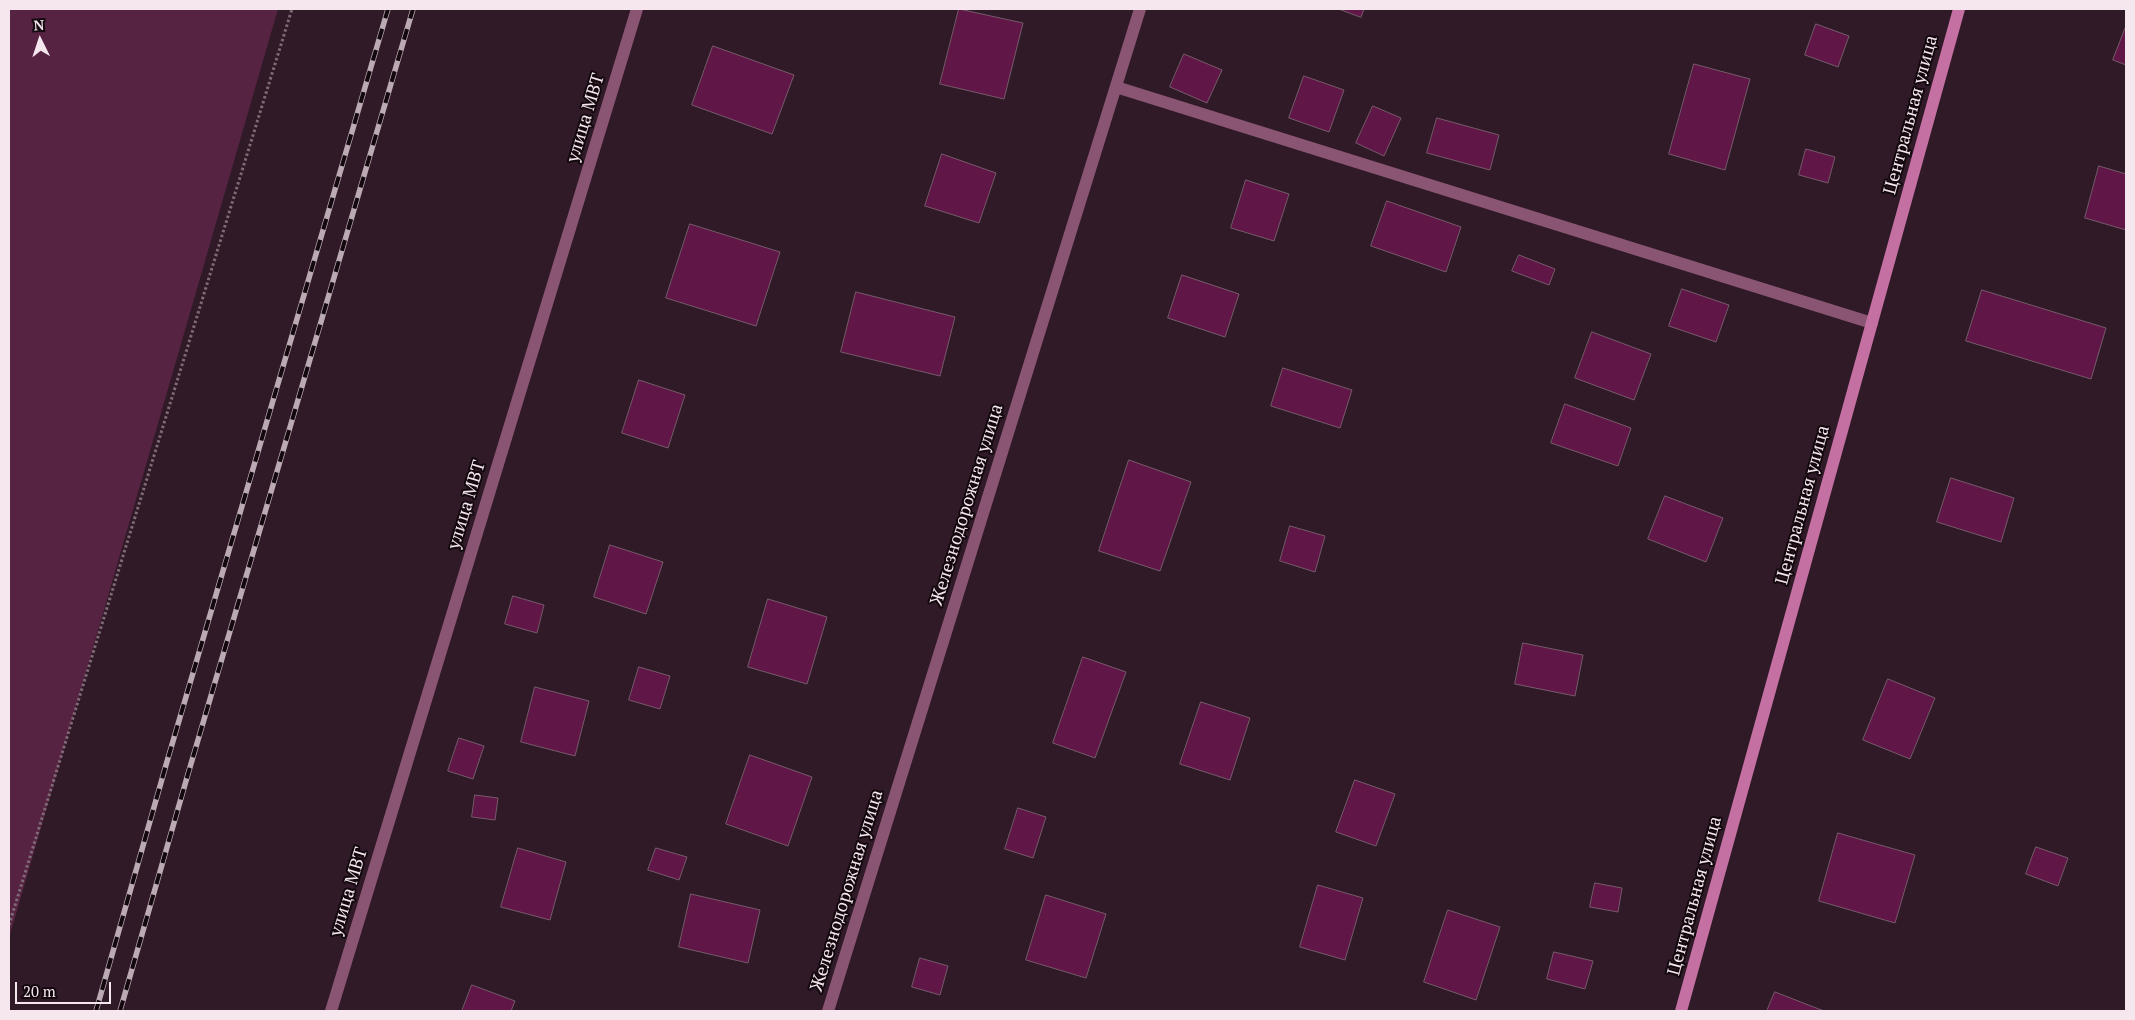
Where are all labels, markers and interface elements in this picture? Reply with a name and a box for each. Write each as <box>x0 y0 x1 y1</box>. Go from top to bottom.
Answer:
north arrow <box>15 15 65 65</box>
text: N <box>33 15 45 34</box>
street label: Центральная улица <box>1879 33 1943 197</box>
street label: улица МВТ <box>562 71 610 165</box>
street label: Железнодорожная улица <box>926 402 1008 608</box>
street label: Центральная улица <box>1771 423 1835 587</box>
street label: улица МВТ <box>443 458 491 552</box>
street label: Железнодорожная улица <box>806 788 888 994</box>
street label: Центральная улица <box>1663 814 1727 978</box>
street label: улица МВТ <box>325 845 373 939</box>
scale bar <box>18 972 114 1004</box>
text: 20 m <box>23 981 56 1001</box>

